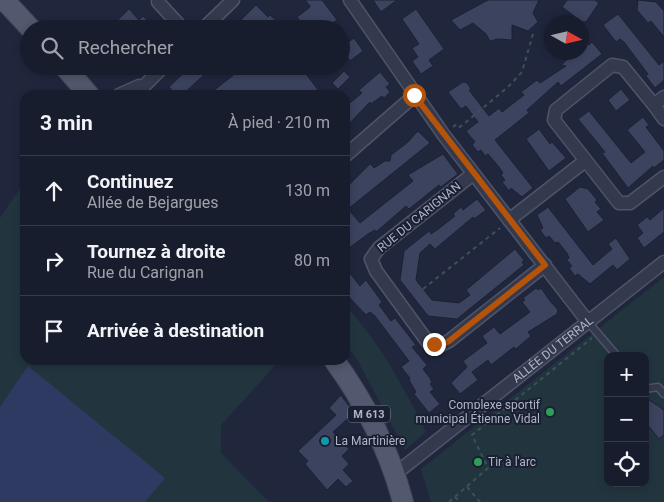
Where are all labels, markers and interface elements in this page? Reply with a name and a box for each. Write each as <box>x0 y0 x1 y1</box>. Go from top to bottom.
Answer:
north arrow <box>544 15 589 60</box>
search box <box>20 20 350 75</box>
icon: search <box>38 34 66 62</box>
text: Rechercher <box>78 36 173 59</box>
route start <box>403 84 426 107</box>
text: 3 min <box>40 111 93 135</box>
text: À pied · 210 m <box>228 113 330 132</box>
text: Continuez <box>87 170 173 193</box>
icon: ahead <box>40 177 68 205</box>
street label: RUE DU CARIGNAN <box>375 179 463 255</box>
text: 130 m <box>285 181 330 200</box>
text: Allée de Bejargues <box>87 193 218 212</box>
text: Tournez à droite <box>87 240 226 263</box>
icon: right <box>40 247 68 275</box>
text: 80 m <box>294 251 330 270</box>
text: Rue du Carignan <box>87 263 204 282</box>
street label: ALLÉE DU TERRAL <box>510 313 596 386</box>
icon: arrive <box>40 317 68 345</box>
text: Arrivée à destination <box>87 319 264 342</box>
route end <box>423 333 446 356</box>
map controls <box>604 352 649 487</box>
button: + <box>604 352 649 397</box>
button: − <box>604 397 649 442</box>
place label: Complexe sportif municipal Étienne Vidal <box>416 398 541 426</box>
road number: M 613 <box>348 406 390 422</box>
marker: Complexe sportif municipal Étienne Vidal <box>544 406 556 418</box>
place label: La Martinière <box>335 434 405 448</box>
marker: La Martinière <box>319 435 331 447</box>
button: locate <box>604 442 649 487</box>
place label: Tir à l'arc <box>488 455 536 469</box>
marker: Tir à l'arc <box>472 456 484 468</box>

